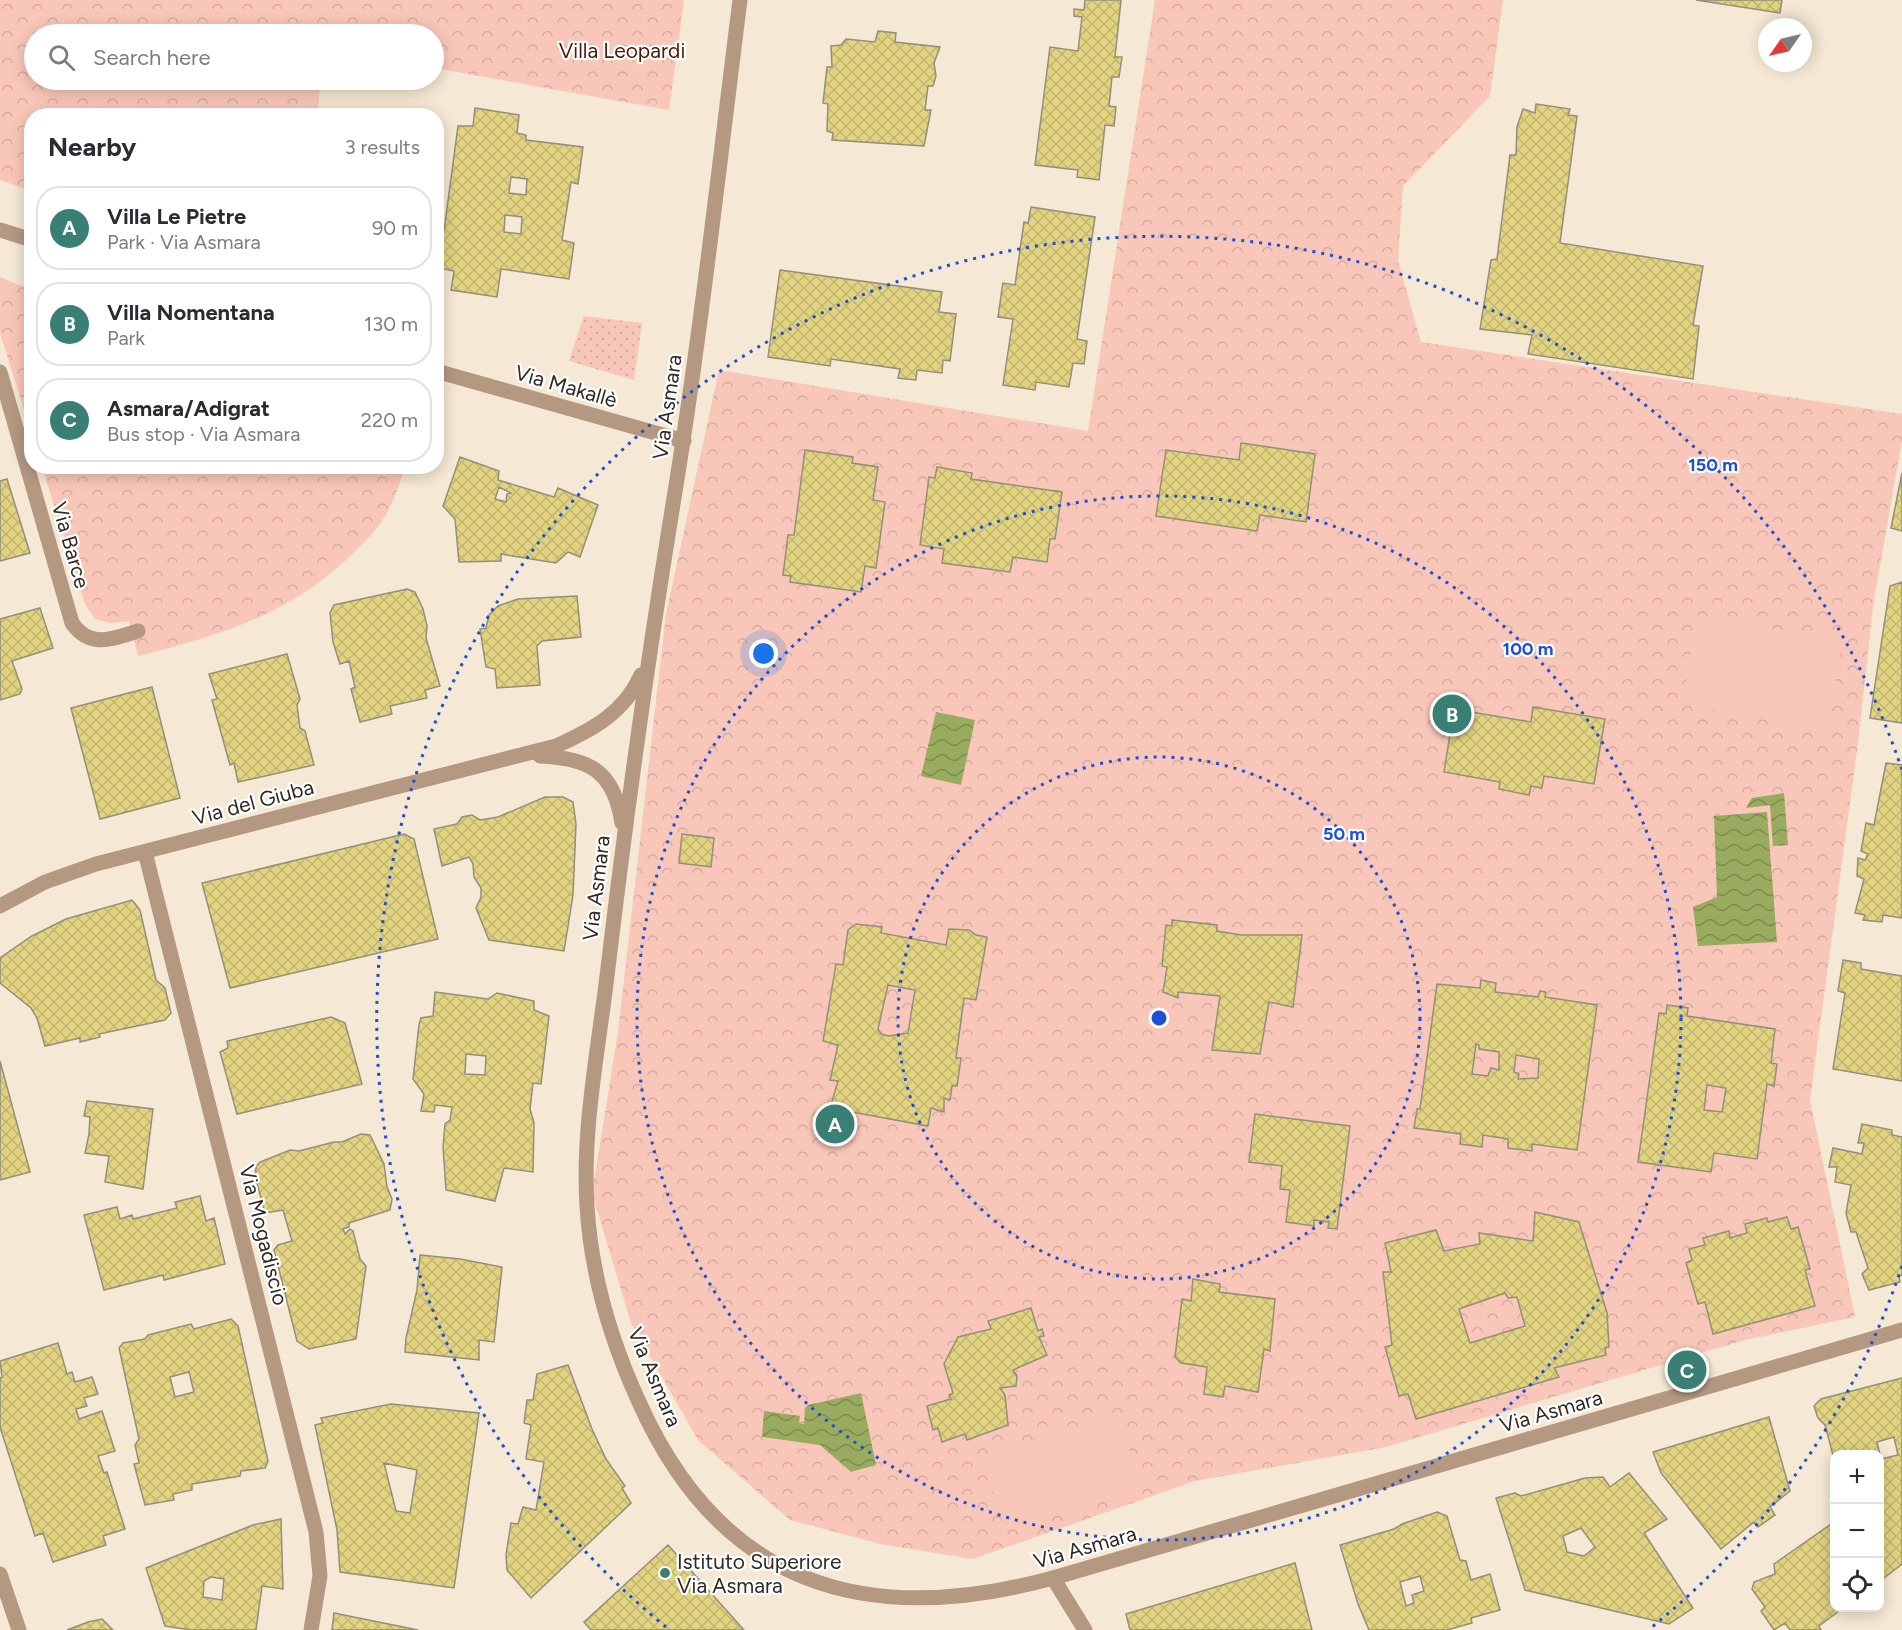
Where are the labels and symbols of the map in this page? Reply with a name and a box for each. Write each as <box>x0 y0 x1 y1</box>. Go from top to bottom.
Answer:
north arrow <box>1758 18 1812 72</box>
park label: Villa Leopardi <box>559 38 685 63</box>
street label: Via Asmara <box>647 353 687 461</box>
street label: Via Makallè <box>512 359 620 413</box>
text: 150 m <box>1688 454 1738 476</box>
street label: Via Barce <box>47 499 95 591</box>
text: 100 m <box>1503 638 1553 660</box>
your location <box>749 639 778 668</box>
pin: B <box>1432 692 1472 736</box>
street label: Via del Giuba <box>190 774 316 830</box>
text: 50 m <box>1323 823 1365 845</box>
street label: Via Asmara <box>577 834 615 942</box>
centre of rings <box>1149 1008 1169 1028</box>
pin: A <box>816 1102 854 1146</box>
street label: Via Mogadiscio <box>234 1162 294 1308</box>
street label: Via Asmara <box>623 1323 687 1431</box>
pin: C <box>1668 1348 1706 1392</box>
street label: Via Asmara <box>1497 1384 1605 1438</box>
street label: Via Asmara <box>1031 1520 1139 1574</box>
place label: Istituto Superiore Via Asmara <box>677 1549 841 1598</box>
marker: Istituto Superiore Via Asmara <box>658 1566 672 1580</box>

